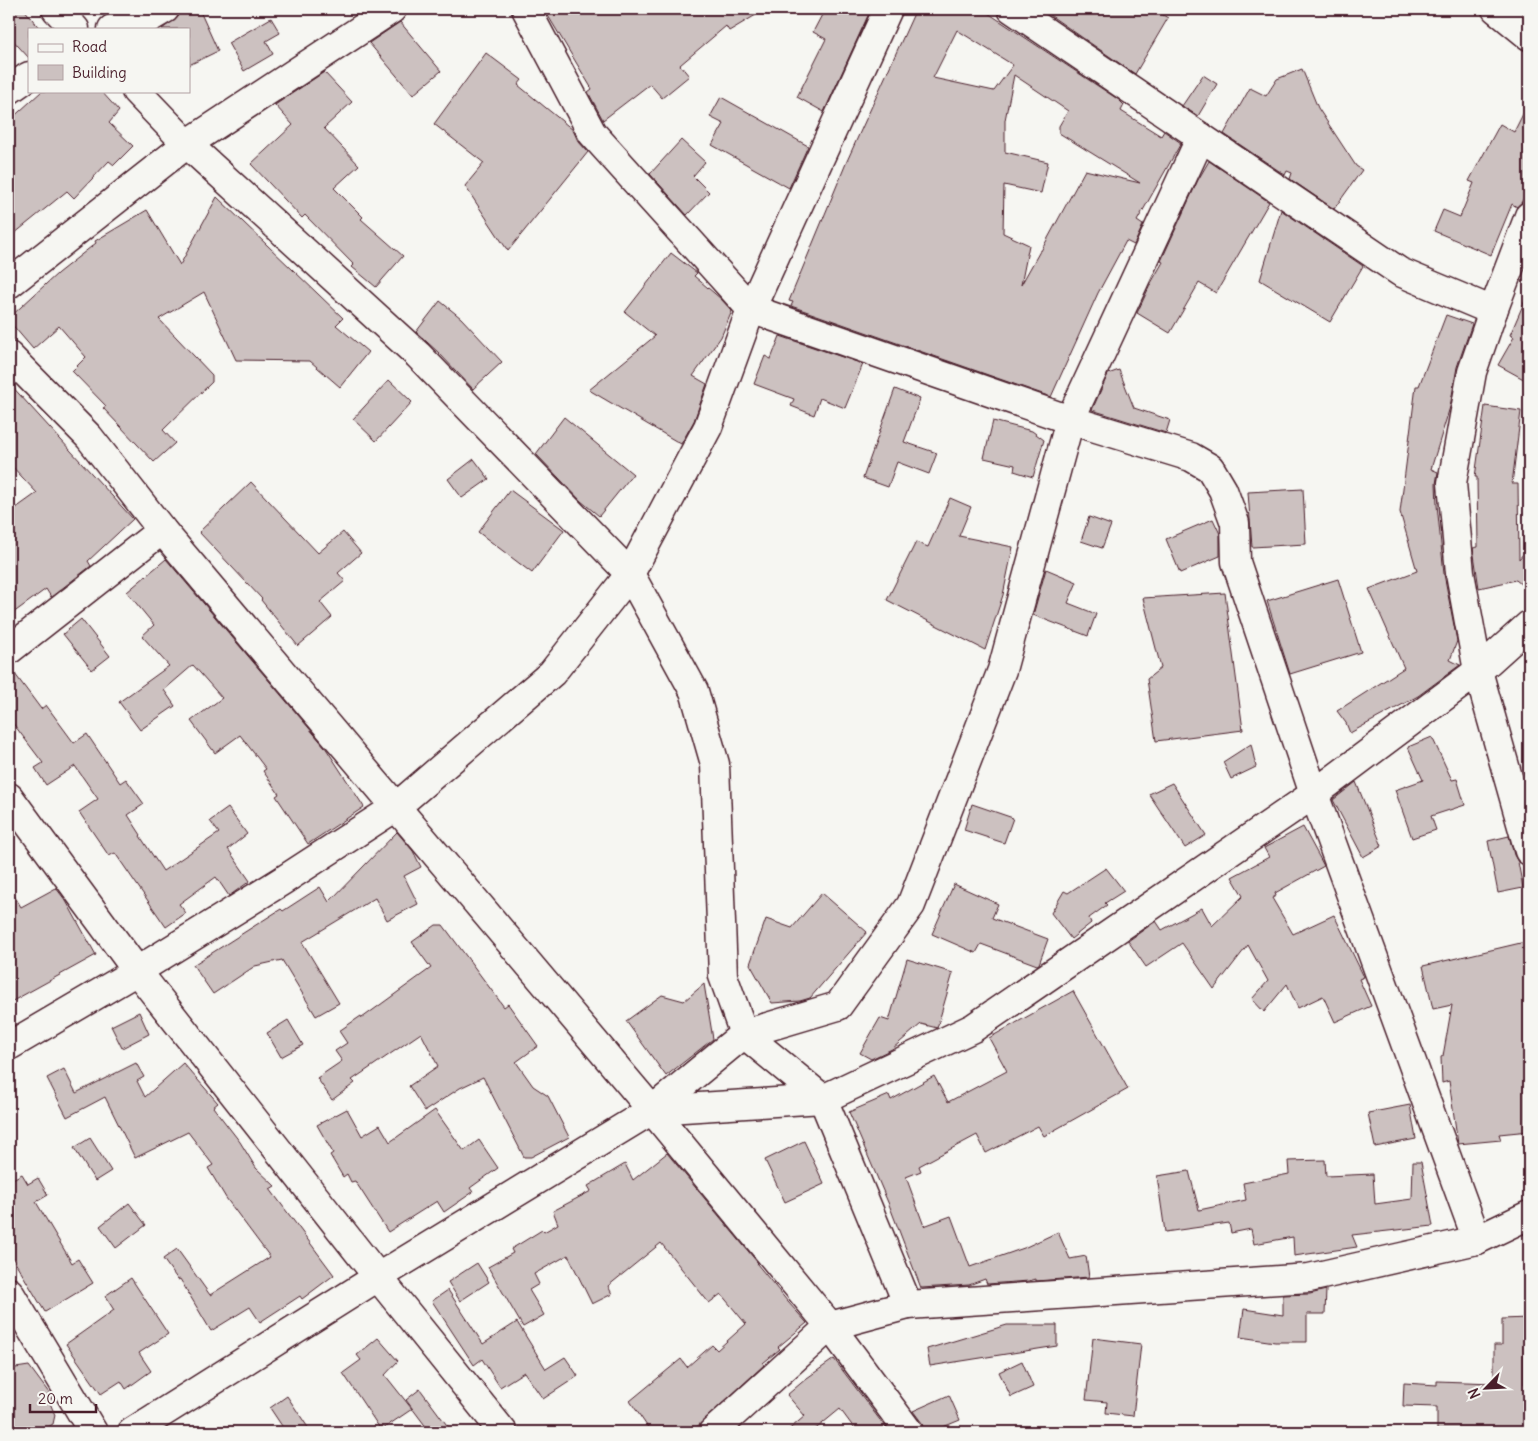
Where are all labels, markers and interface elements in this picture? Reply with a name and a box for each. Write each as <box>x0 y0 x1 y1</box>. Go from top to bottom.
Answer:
legend <box>28 28 190 92</box>
text: Road <box>72 37 107 56</box>
text: Building <box>72 63 127 82</box>
north arrow <box>1460 1364 1510 1414</box>
scale bar <box>30 1381 96 1413</box>
text: N <box>1464 1385 1484 1401</box>
text: 20 m <box>38 1389 73 1408</box>

